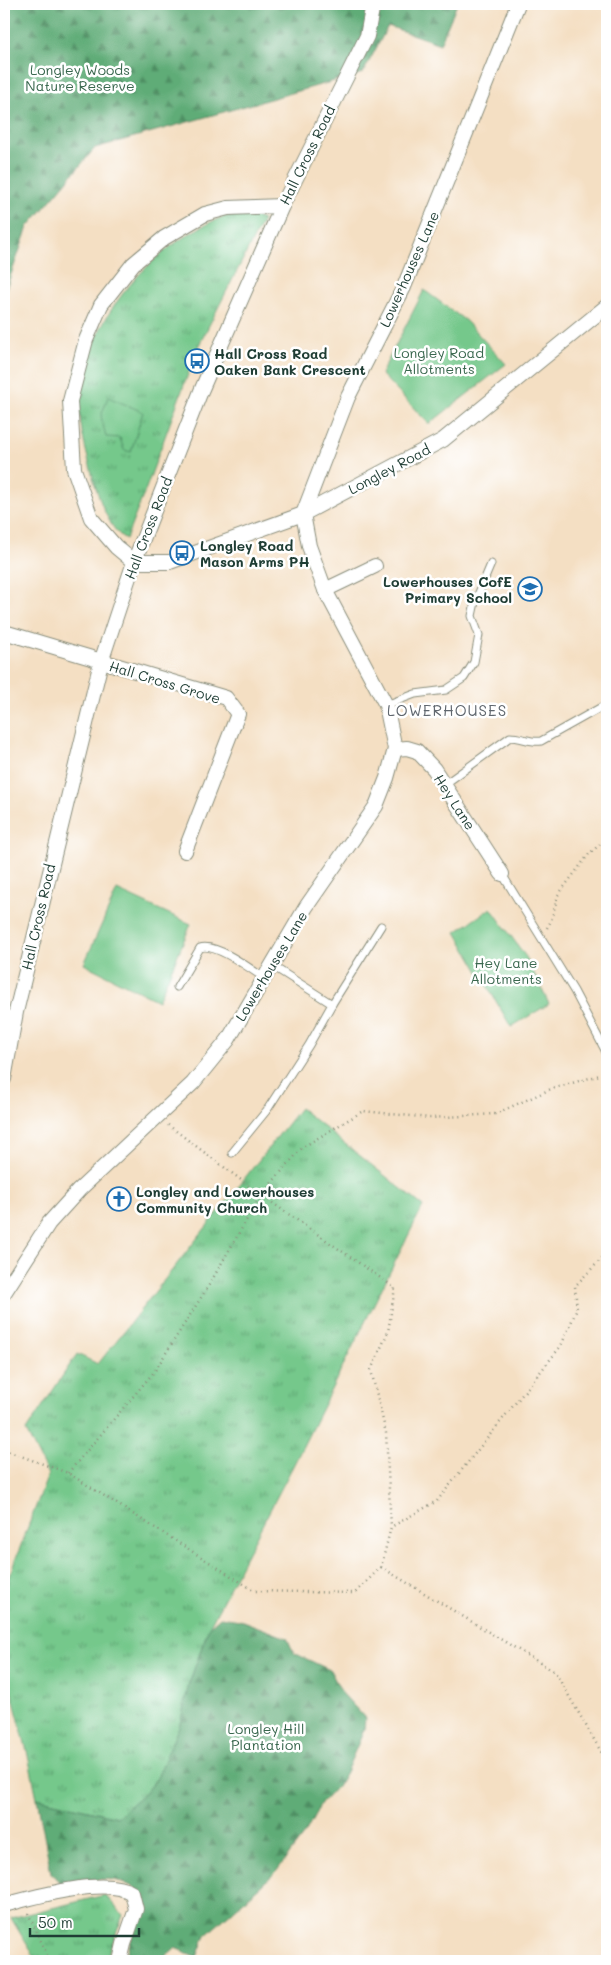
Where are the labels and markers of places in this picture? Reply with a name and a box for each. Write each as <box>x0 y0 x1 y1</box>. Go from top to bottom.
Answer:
place label: Hall Cross Road Oaken Bank Crescent <box>214 344 366 379</box>
bus stop icon: Hall Cross Road Oaken Bank Crescent <box>184 348 210 374</box>
place label: Longley Road Mason Arms PH <box>200 536 310 571</box>
bus stop icon: Longley Road Mason Arms PH <box>169 540 195 566</box>
place label: Lowerhouses CofE Primary School <box>383 572 512 607</box>
school or university icon: Lowerhouses CofE Primary School <box>517 576 543 602</box>
place label: Longley and Lowerhouses Community Church <box>136 1182 314 1217</box>
church icon: Longley and Lowerhouses Community Church <box>106 1186 132 1212</box>

